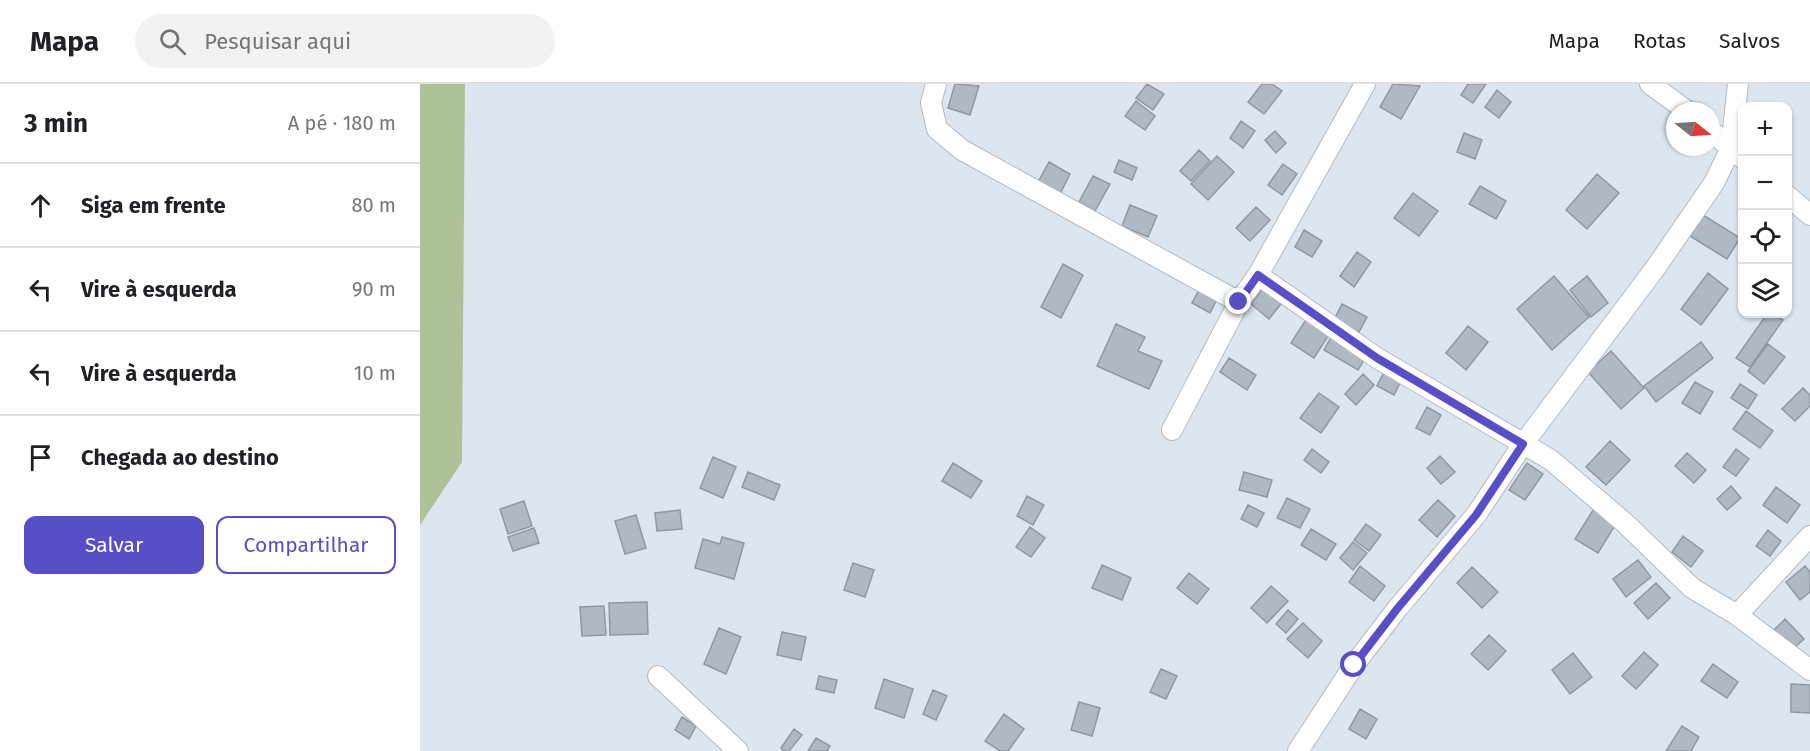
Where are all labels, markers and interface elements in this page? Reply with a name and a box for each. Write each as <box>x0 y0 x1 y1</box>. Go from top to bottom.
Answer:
search box <box>135 14 555 68</box>
text: Mapa <box>30 25 99 58</box>
icon: search <box>156 25 189 58</box>
text: Pesquisar aqui <box>204 28 351 55</box>
text: Mapa <box>1549 28 1600 54</box>
text: Rotas <box>1633 28 1686 54</box>
text: Salvos <box>1719 28 1780 54</box>
north arrow <box>1666 102 1720 156</box>
map controls <box>1738 102 1792 318</box>
button: + <box>1738 102 1792 156</box>
text: 3 min <box>24 108 88 139</box>
text: A pé · 180 m <box>288 111 396 135</box>
button: − <box>1738 156 1792 210</box>
icon: ahead <box>24 189 57 222</box>
text: Siga em frente <box>81 192 226 219</box>
text: 80 m <box>351 193 396 217</box>
button: locate <box>1738 210 1792 264</box>
button: layers <box>1738 264 1792 318</box>
icon: left <box>24 273 57 306</box>
text: Vire à esquerda <box>81 276 237 303</box>
text: 90 m <box>352 277 396 301</box>
route end <box>1225 288 1251 314</box>
icon: left <box>24 357 57 390</box>
text: Vire à esquerda <box>81 360 237 387</box>
text: 10 m <box>354 361 396 385</box>
icon: arrive <box>24 441 57 474</box>
text: Chegada ao destino <box>81 444 279 471</box>
button: Salvar <box>24 516 204 574</box>
button: Compartilhar <box>216 516 396 574</box>
route start <box>1340 651 1366 677</box>

